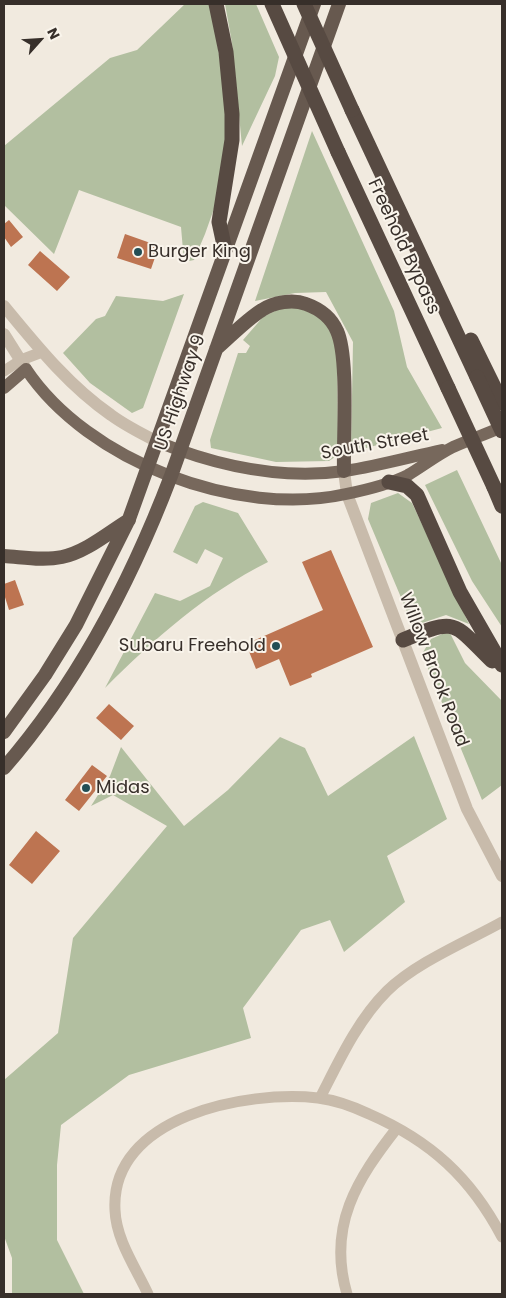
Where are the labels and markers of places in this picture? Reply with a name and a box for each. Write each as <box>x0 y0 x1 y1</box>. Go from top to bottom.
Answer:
place label: Burger King <box>148 241 251 263</box>
marker: Burger King <box>132 246 144 258</box>
place label: Subaru Freehold <box>119 635 266 657</box>
marker: Subaru Freehold <box>270 640 282 652</box>
place label: Midas <box>96 777 150 799</box>
marker: Midas <box>80 782 92 794</box>

